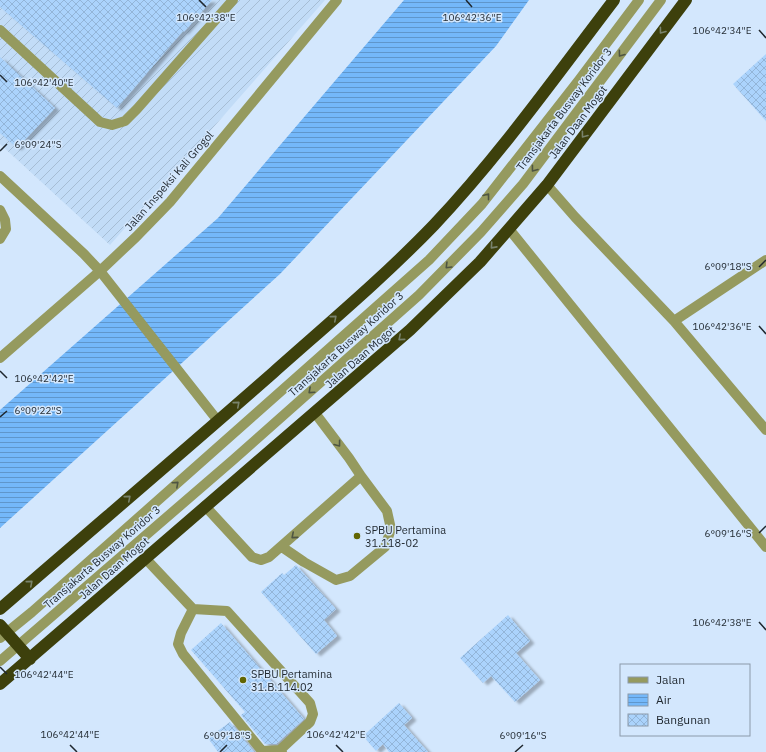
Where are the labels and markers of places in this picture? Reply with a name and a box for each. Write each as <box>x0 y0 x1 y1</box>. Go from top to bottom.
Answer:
place label: SPBU Pertamina 31.118-02 <box>365 523 446 550</box>
marker: SPBU Pertamina 31.118-02 <box>352 531 362 541</box>
place label: SPBU Pertamina 31.B.114.02 <box>251 667 332 694</box>
marker: SPBU Pertamina 31.B.114.02 <box>238 675 248 685</box>

